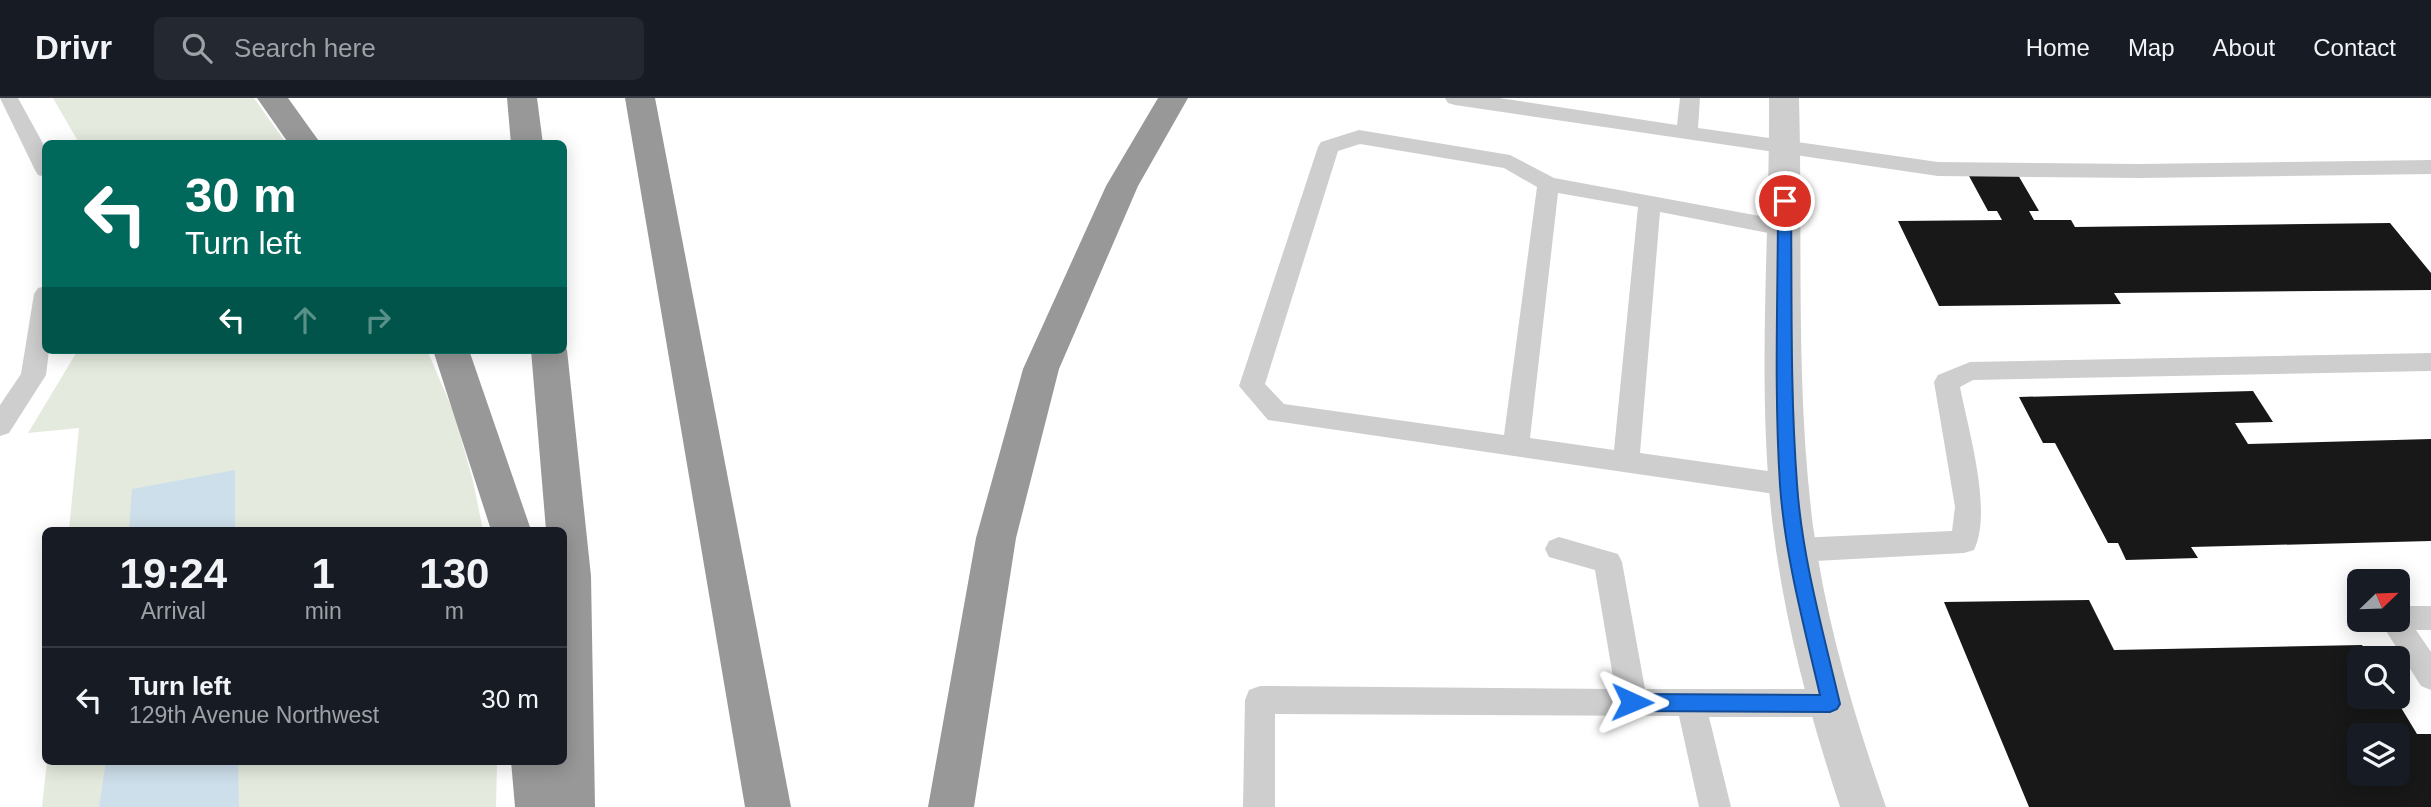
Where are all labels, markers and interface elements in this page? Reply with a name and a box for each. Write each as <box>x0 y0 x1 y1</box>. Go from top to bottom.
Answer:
search box <box>154 17 644 80</box>
text: Drivr <box>35 29 112 66</box>
icon: search <box>178 29 216 67</box>
text: Search here <box>234 33 376 63</box>
text: Home <box>2026 34 2090 61</box>
text: Map <box>2128 34 2175 61</box>
text: About <box>2213 34 2275 61</box>
text: Contact <box>2313 34 2396 61</box>
icon: left <box>70 168 161 259</box>
text: 30 m <box>185 168 297 222</box>
pin <box>1755 171 1815 231</box>
icon: arrive <box>1766 182 1804 220</box>
text: Turn left <box>185 225 301 261</box>
icon: left <box>213 301 251 339</box>
icon: ahead <box>286 301 324 339</box>
icon: right <box>359 301 397 339</box>
text: 19:24 <box>120 550 227 597</box>
text: 1 <box>311 550 335 597</box>
text: 130 <box>419 550 489 597</box>
north arrow <box>2347 569 2410 632</box>
map controls <box>2347 569 2410 786</box>
text: Arrival <box>141 598 206 624</box>
text: min <box>305 598 342 624</box>
text: m <box>445 598 464 624</box>
button: search <box>2347 646 2410 709</box>
position arrow <box>1595 665 1669 739</box>
text: Turn left <box>129 671 231 701</box>
icon: left <box>70 681 108 719</box>
text: 30 m <box>481 684 539 714</box>
text: 129th Avenue Northwest <box>129 702 379 728</box>
button: layers <box>2347 723 2410 786</box>

